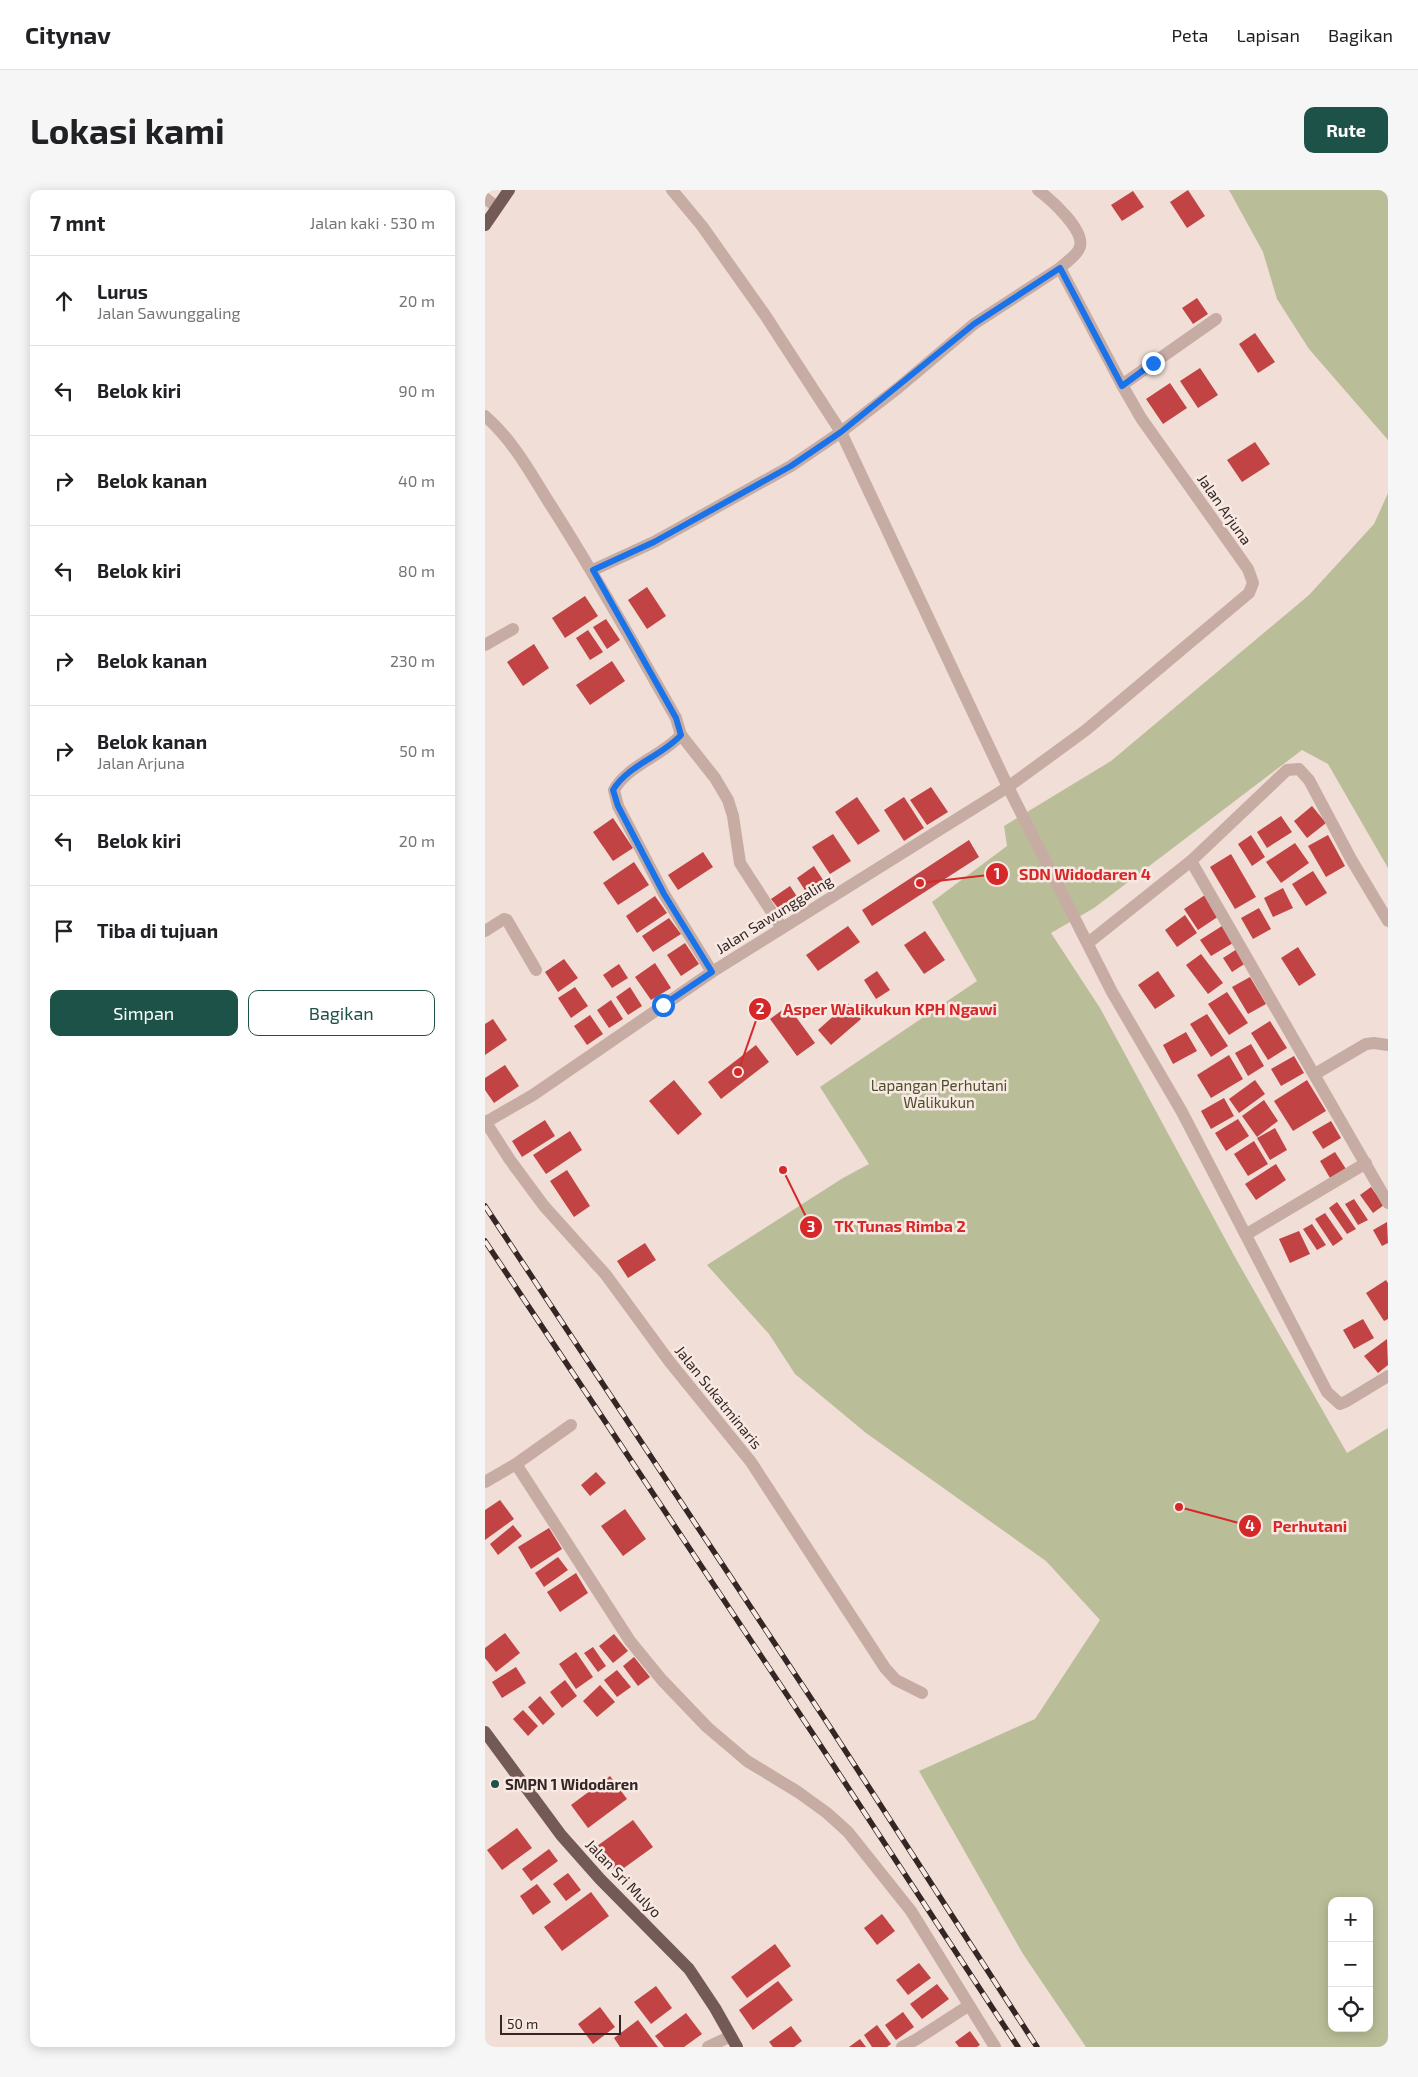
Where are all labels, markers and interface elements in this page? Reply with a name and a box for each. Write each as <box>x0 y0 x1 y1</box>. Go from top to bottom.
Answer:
text: Citynav <box>25 20 111 49</box>
text: Peta <box>1171 24 1208 46</box>
text: Lapisan <box>1236 24 1300 46</box>
text: Bagikan <box>1328 24 1393 46</box>
button: Rute <box>1304 107 1388 153</box>
text: Lokasi kami <box>30 109 225 151</box>
text: 7 mnt <box>50 210 105 235</box>
text: Jalan kaki · 530 m <box>310 213 435 232</box>
text: Lurus <box>97 280 148 303</box>
icon: ahead <box>50 287 78 315</box>
text: 20 m <box>399 291 435 310</box>
text: Jalan Sawunggaling <box>97 303 240 322</box>
route end <box>1142 352 1165 375</box>
icon: left <box>50 377 78 405</box>
text: Belok kiri <box>97 379 181 402</box>
text: 90 m <box>399 381 435 400</box>
icon: right <box>50 467 78 495</box>
text: Belok kanan <box>97 469 207 492</box>
street label: Jalan Arjuna <box>1193 470 1256 548</box>
text: 40 m <box>398 471 435 490</box>
icon: left <box>50 557 78 585</box>
text: Belok kiri <box>97 559 181 582</box>
text: 80 m <box>398 561 435 580</box>
icon: right <box>50 647 78 675</box>
text: Belok kanan <box>97 649 207 672</box>
text: 230 m <box>390 651 435 670</box>
text: Belok kanan <box>97 730 207 753</box>
icon: right <box>50 737 78 765</box>
text: 50 m <box>399 741 435 760</box>
text: Jalan Arjuna <box>97 753 185 772</box>
icon: left <box>50 827 78 855</box>
text: Belok kiri <box>97 829 181 852</box>
text: 20 m <box>399 831 435 850</box>
callout: SDN Widodaren 4 <box>984 859 1161 890</box>
text: 1 <box>994 864 1000 882</box>
text: SDN Widodaren 4 <box>1019 864 1151 883</box>
street label: Jalan Sawunggaling <box>712 870 836 957</box>
icon: arrive <box>50 917 78 945</box>
text: Tiba di tujuan <box>97 919 218 942</box>
button: Simpan <box>50 990 238 1036</box>
button: Bagikan <box>248 990 435 1036</box>
route start <box>652 994 675 1017</box>
callout: Asper Walikukun KPH Ngawi <box>747 994 1007 1025</box>
text: 2 <box>756 999 765 1017</box>
text: Asper Walikukun KPH Ngawi <box>783 999 997 1018</box>
park label: Lapangan Perhutani Walikukun <box>871 1076 1007 1111</box>
callout: TK Tunas Rimba 2 <box>799 1211 976 1242</box>
text: TK Tunas Rimba 2 <box>834 1216 966 1235</box>
text: 3 <box>807 1217 815 1235</box>
street label: Jalan Sukatminaris <box>672 1342 766 1452</box>
callout: Perhutani <box>1237 1510 1357 1541</box>
text: 4 <box>1245 1516 1255 1534</box>
text: Perhutani <box>1273 1516 1347 1535</box>
place label: SMPN 1 Widodaren <box>505 1775 638 1793</box>
marker: SMPN 1 Widodaren <box>489 1778 501 1790</box>
street label: Jalan Sri Mulyo <box>582 1835 666 1921</box>
map controls <box>1328 1897 1373 2032</box>
button: + <box>1328 1897 1373 1942</box>
button: − <box>1328 1942 1373 1987</box>
button: locate <box>1328 1987 1373 2032</box>
scale bar <box>500 2012 621 2035</box>
text: 50 m <box>507 2015 538 2032</box>

